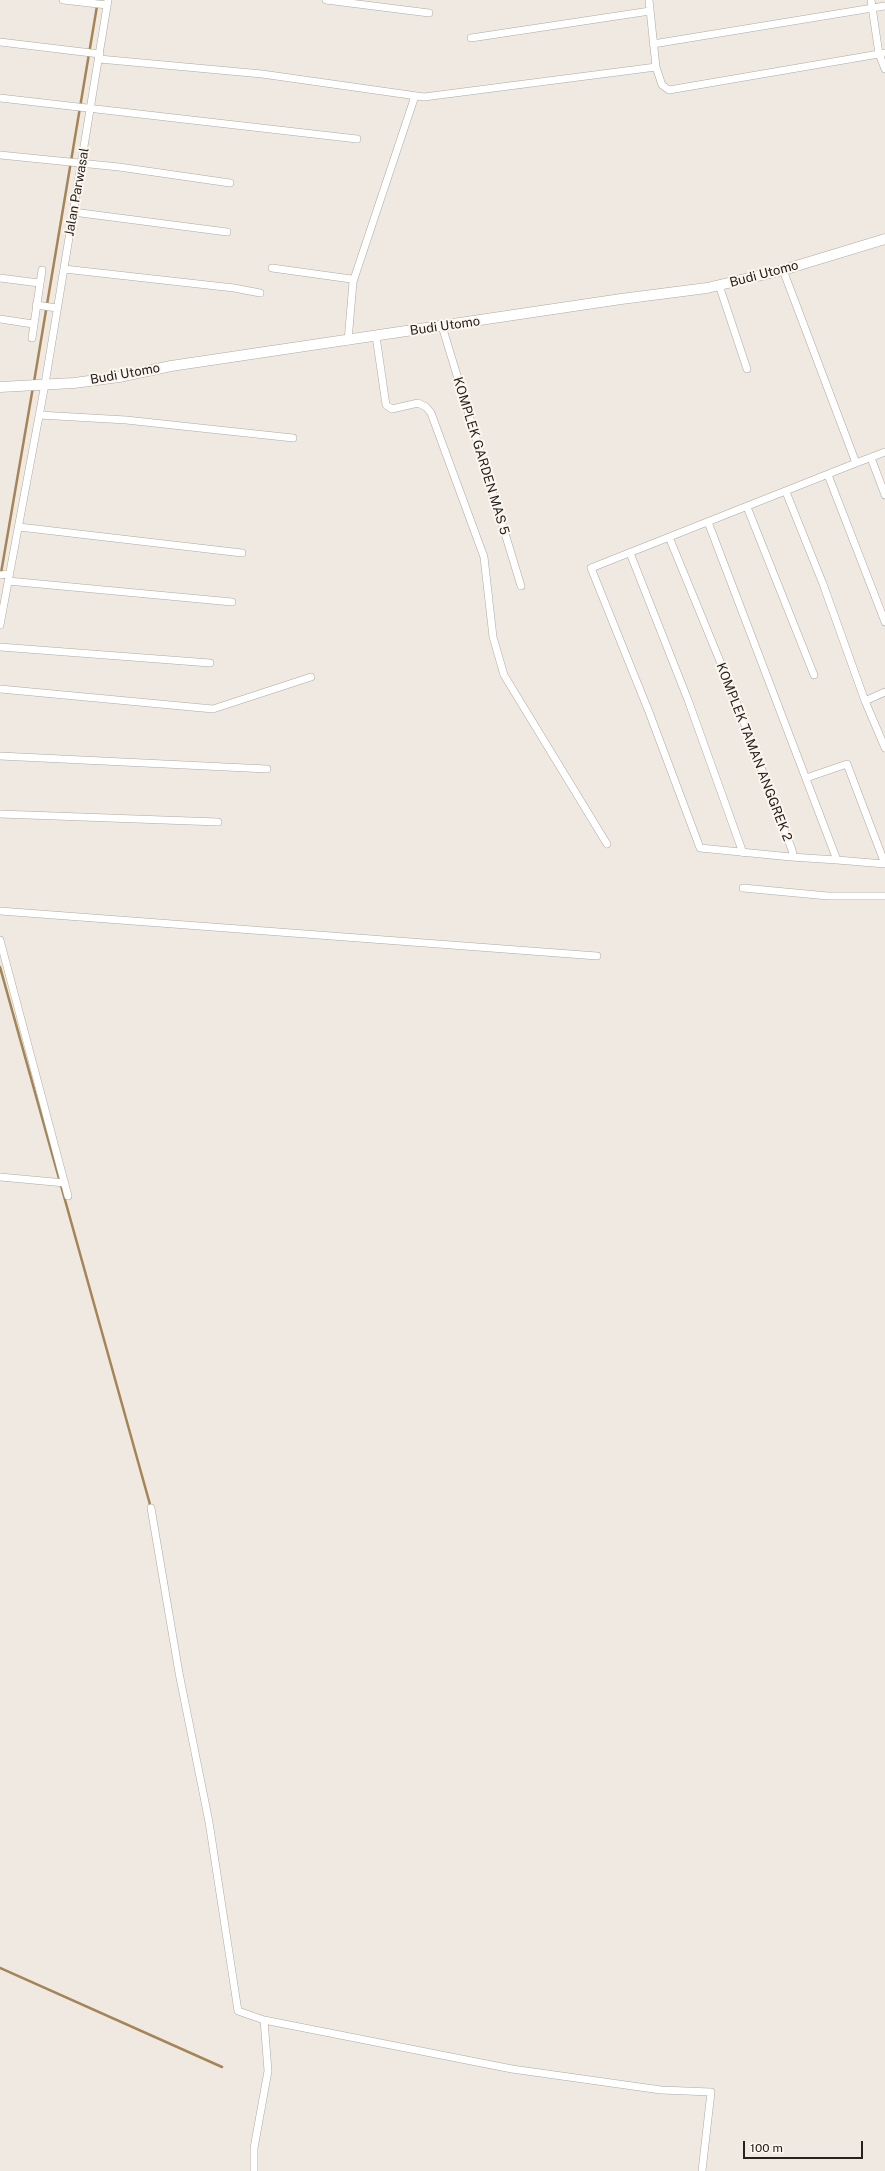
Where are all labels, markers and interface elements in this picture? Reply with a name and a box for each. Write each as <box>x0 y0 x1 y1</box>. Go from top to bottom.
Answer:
street label: Jalan Parwasal <box>62 147 92 237</box>
street label: Budi Utomo <box>728 257 800 291</box>
street label: Budi Utomo <box>409 313 481 339</box>
street label: Budi Utomo <box>89 360 161 388</box>
street label: KOMPLEK GARDEN MAS 5 <box>450 375 512 537</box>
street label: KOMPLEK TAMAN ANGGREK 2 <box>713 660 795 844</box>
scale bar <box>745 2133 865 2159</box>
text: 100 m <box>750 2141 783 2155</box>

